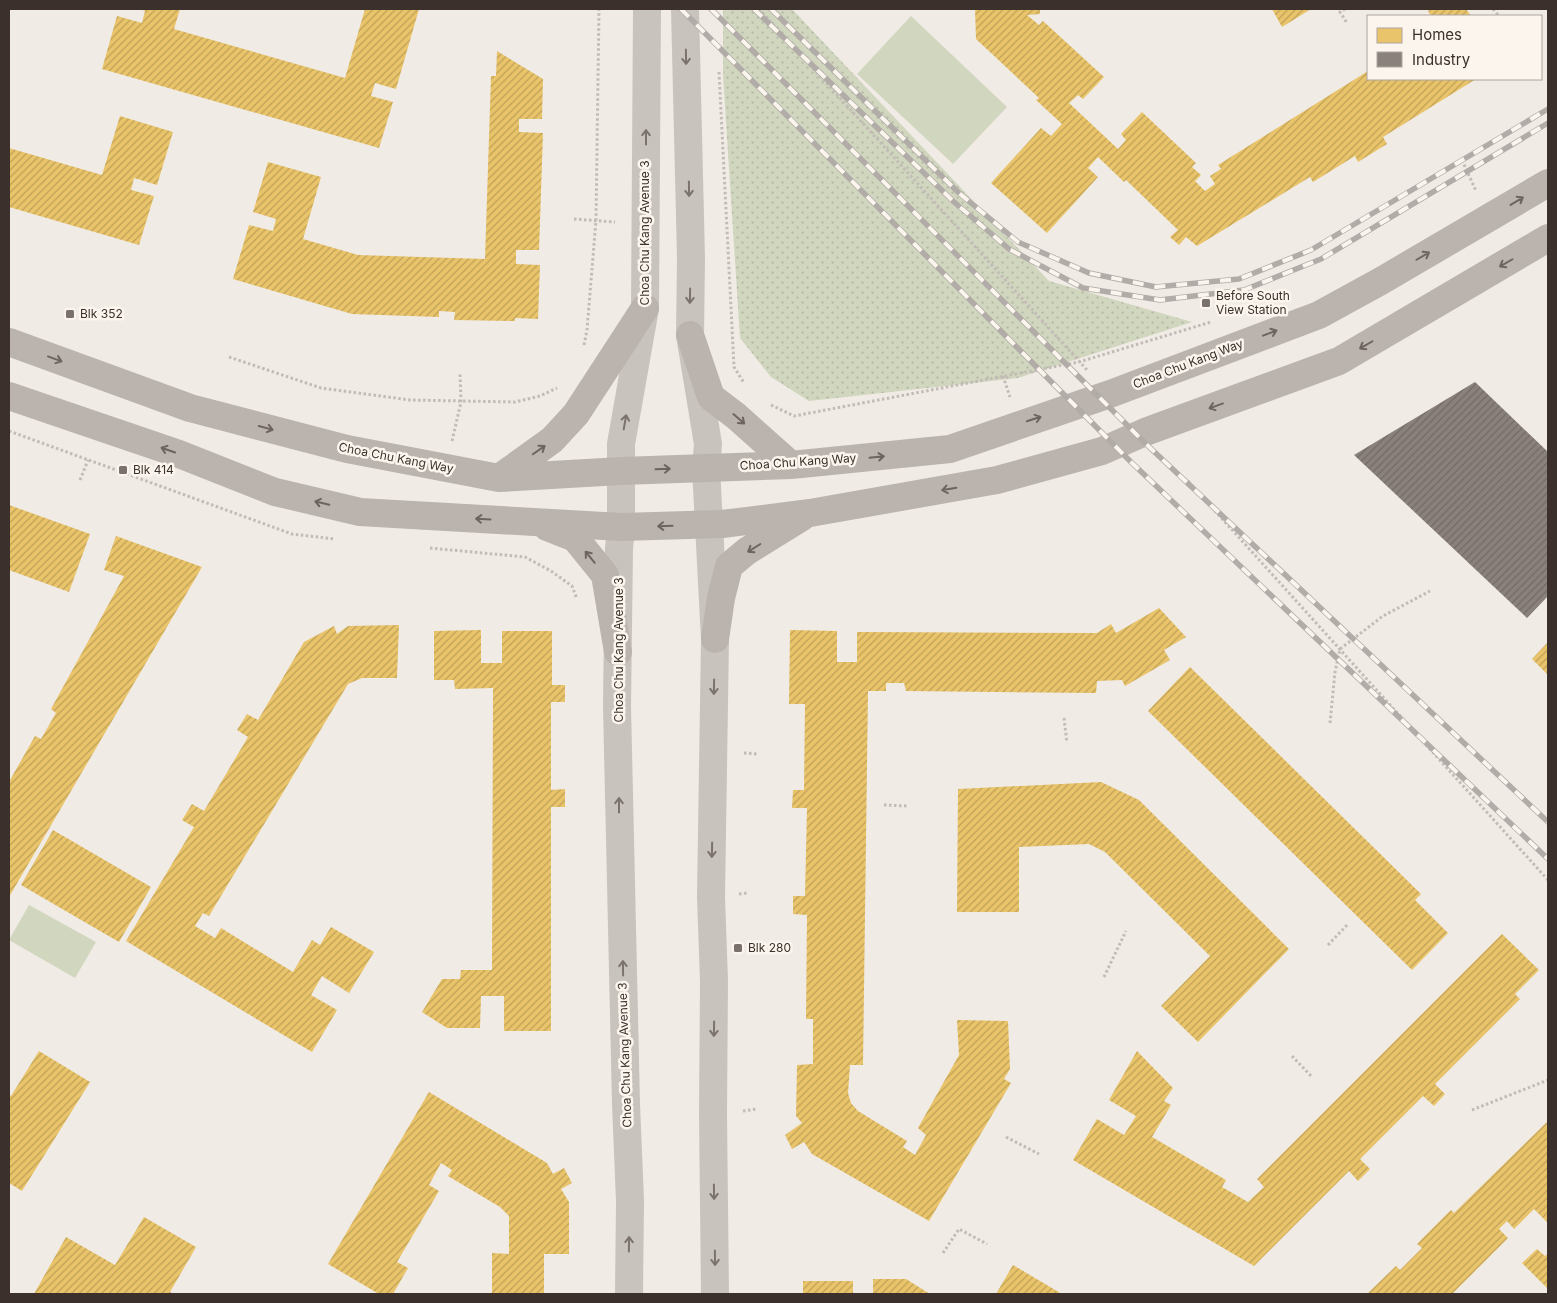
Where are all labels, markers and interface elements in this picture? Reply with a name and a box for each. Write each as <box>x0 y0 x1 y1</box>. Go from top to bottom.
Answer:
legend <box>1367 15 1542 80</box>
text: Homes <box>1412 25 1462 44</box>
one-way arrow <box>681 49 691 65</box>
text: Industry <box>1412 50 1471 69</box>
one-way arrow <box>641 129 651 146</box>
street label: Choa Chu Kang Avenue 3 <box>637 160 652 306</box>
one-way arrow <box>684 180 694 196</box>
one-way arrow <box>1510 196 1524 206</box>
one-way arrow <box>1415 251 1429 261</box>
one-way arrow <box>1500 258 1514 268</box>
one-way arrow <box>685 288 695 304</box>
place label: Before South View Station <box>1216 288 1290 317</box>
marker: Before South View Station <box>1200 297 1212 309</box>
place label: Blk 352 <box>80 306 123 321</box>
marker: Blk 352 <box>64 308 76 320</box>
one-way arrow <box>1262 328 1277 337</box>
street label: Choa Chu Kang Way <box>1131 336 1245 391</box>
one-way arrow <box>1360 341 1374 351</box>
one-way arrow <box>46 355 62 364</box>
one-way arrow <box>1209 402 1224 411</box>
one-way arrow <box>733 413 746 424</box>
one-way arrow <box>1026 414 1042 424</box>
one-way arrow <box>620 415 630 431</box>
one-way arrow <box>257 424 273 433</box>
street label: Choa Chu Kang Way <box>337 439 455 476</box>
one-way arrow <box>160 445 176 455</box>
one-way arrow <box>531 445 545 455</box>
street label: Choa Chu Kang Way <box>739 450 857 473</box>
one-way arrow <box>869 452 885 461</box>
place label: Blk 414 <box>133 462 174 477</box>
marker: Blk 414 <box>117 464 129 476</box>
one-way arrow <box>655 465 671 474</box>
one-way arrow <box>942 484 958 494</box>
one-way arrow <box>314 498 330 507</box>
one-way arrow <box>475 514 491 523</box>
one-way arrow <box>657 521 673 530</box>
one-way arrow <box>747 543 761 553</box>
one-way arrow <box>585 551 596 564</box>
street label: Choa Chu Kang Avenue 3 <box>611 577 626 723</box>
one-way arrow <box>710 679 719 695</box>
one-way arrow <box>614 798 624 814</box>
one-way arrow <box>707 842 717 858</box>
place label: Blk 280 <box>748 940 791 955</box>
marker: Blk 280 <box>732 942 744 954</box>
one-way arrow <box>618 960 627 976</box>
street label: Choa Chu Kang Avenue 3 <box>614 982 635 1128</box>
one-way arrow <box>709 1021 719 1037</box>
one-way arrow <box>709 1184 719 1200</box>
one-way arrow <box>625 1236 634 1252</box>
one-way arrow <box>710 1250 720 1266</box>

